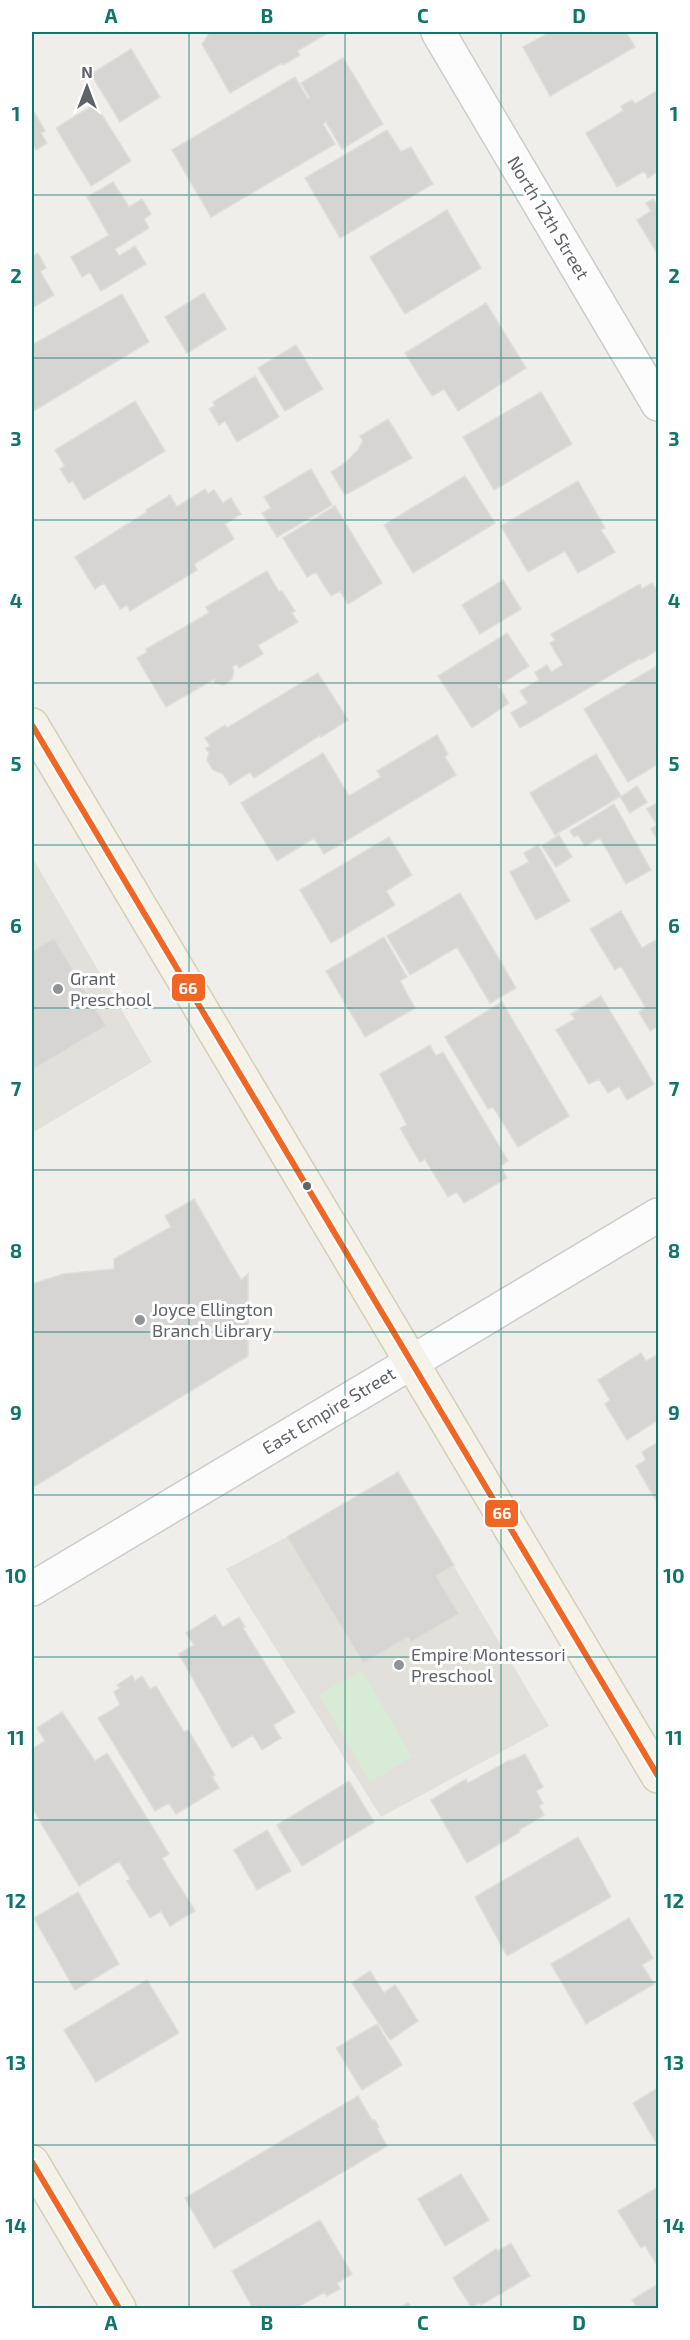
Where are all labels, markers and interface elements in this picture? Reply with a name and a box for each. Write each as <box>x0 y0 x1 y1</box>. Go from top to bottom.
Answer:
text: A <box>104 3 118 27</box>
text: B <box>261 3 273 27</box>
text: C <box>417 3 429 27</box>
text: D <box>572 3 586 27</box>
north arrow <box>57 57 117 117</box>
text: N <box>81 62 93 81</box>
text: 1 <box>12 101 20 125</box>
text: 1 <box>670 101 678 125</box>
street label: North 12th Street <box>503 152 594 283</box>
text: 2 <box>10 263 22 287</box>
text: 2 <box>668 263 680 287</box>
text: 3 <box>10 426 22 450</box>
text: 3 <box>668 426 680 450</box>
text: 4 <box>10 588 23 612</box>
text: 4 <box>668 588 681 612</box>
text: 5 <box>10 751 22 775</box>
text: 5 <box>668 751 680 775</box>
text: 6 <box>10 913 22 937</box>
text: 6 <box>668 913 680 937</box>
place label: Grant Preschool <box>70 967 152 1010</box>
line badge: 66 <box>171 973 206 1002</box>
text: 66 <box>179 978 197 997</box>
marker: Grant Preschool <box>51 982 65 996</box>
text: 7 <box>11 1076 22 1100</box>
text: 7 <box>669 1076 680 1100</box>
unlabelled marker <box>301 1180 313 1192</box>
text: 8 <box>10 1238 22 1262</box>
text: 8 <box>668 1238 680 1262</box>
place label: Joyce Ellington Branch Library <box>152 1298 273 1341</box>
marker: Joyce Ellington Branch Library <box>133 1313 147 1327</box>
street label: East Empire Street <box>258 1362 399 1459</box>
text: 9 <box>10 1400 22 1424</box>
text: 9 <box>668 1400 680 1424</box>
line badge: 66 <box>484 1499 519 1528</box>
text: 66 <box>493 1503 511 1522</box>
text: 10 <box>5 1563 27 1587</box>
text: 10 <box>663 1563 685 1587</box>
place label: Empire Montessori Preschool <box>411 1643 566 1686</box>
marker: Empire Montessori Preschool <box>392 1658 406 1672</box>
text: 11 <box>7 1725 25 1749</box>
text: 11 <box>665 1725 683 1749</box>
text: 12 <box>6 1888 26 1912</box>
text: 12 <box>664 1888 684 1912</box>
text: 13 <box>6 2050 26 2074</box>
text: 13 <box>664 2050 684 2074</box>
text: 14 <box>5 2213 27 2237</box>
text: 14 <box>663 2213 685 2237</box>
text: A <box>104 2310 118 2334</box>
text: B <box>261 2310 273 2334</box>
text: C <box>417 2310 429 2334</box>
text: D <box>572 2310 586 2334</box>

